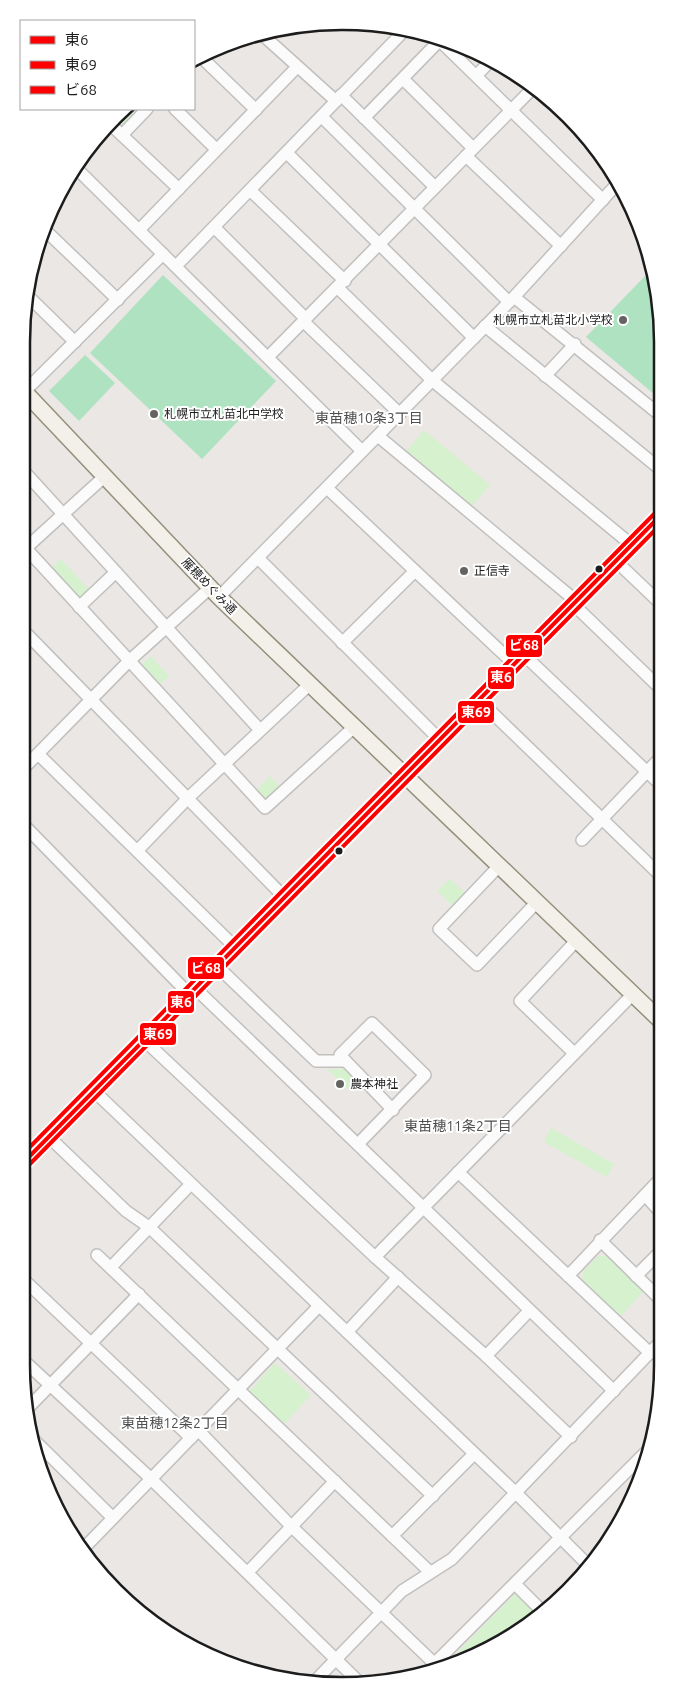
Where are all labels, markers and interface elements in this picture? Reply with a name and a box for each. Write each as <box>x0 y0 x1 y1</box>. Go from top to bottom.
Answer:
legend <box>20 20 195 110</box>
text: 東6 <box>65 31 88 48</box>
text: 東69 <box>65 56 97 73</box>
text: ビ68 <box>65 81 97 98</box>
place label: 札幌市立札苗北小学校 <box>493 313 613 326</box>
marker: 札幌市立札苗北小学校 <box>617 314 629 326</box>
place label: 札幌市立札苗北中学校 <box>164 407 284 420</box>
marker: 札幌市立札苗北中学校 <box>148 408 160 420</box>
district label: 東苗穂10条3丁目 <box>315 410 423 426</box>
street label: 雁穂めぐみ通 <box>180 555 239 616</box>
place label: 正信寺 <box>474 564 510 577</box>
unlabelled marker <box>594 564 604 574</box>
marker: 正信寺 <box>458 565 470 577</box>
line badge: ビ68 <box>505 634 543 658</box>
text: ビ68 <box>509 637 539 653</box>
line badge: 東6 <box>487 666 515 690</box>
text: 東6 <box>490 669 512 685</box>
line badge: 東69 <box>457 700 495 724</box>
text: 東69 <box>461 704 491 720</box>
unlabelled marker <box>334 846 344 856</box>
line badge: ビ68 <box>187 956 225 980</box>
text: ビ68 <box>191 960 221 976</box>
line badge: 東6 <box>167 990 195 1014</box>
text: 東6 <box>170 994 192 1010</box>
line badge: 東69 <box>139 1022 177 1046</box>
text: 東69 <box>143 1026 173 1042</box>
place label: 農本神社 <box>350 1077 398 1090</box>
marker: 農本神社 <box>334 1078 346 1090</box>
district label: 東苗穂11条2丁目 <box>404 1118 512 1134</box>
district label: 東苗穂12条2丁目 <box>121 1415 229 1431</box>

